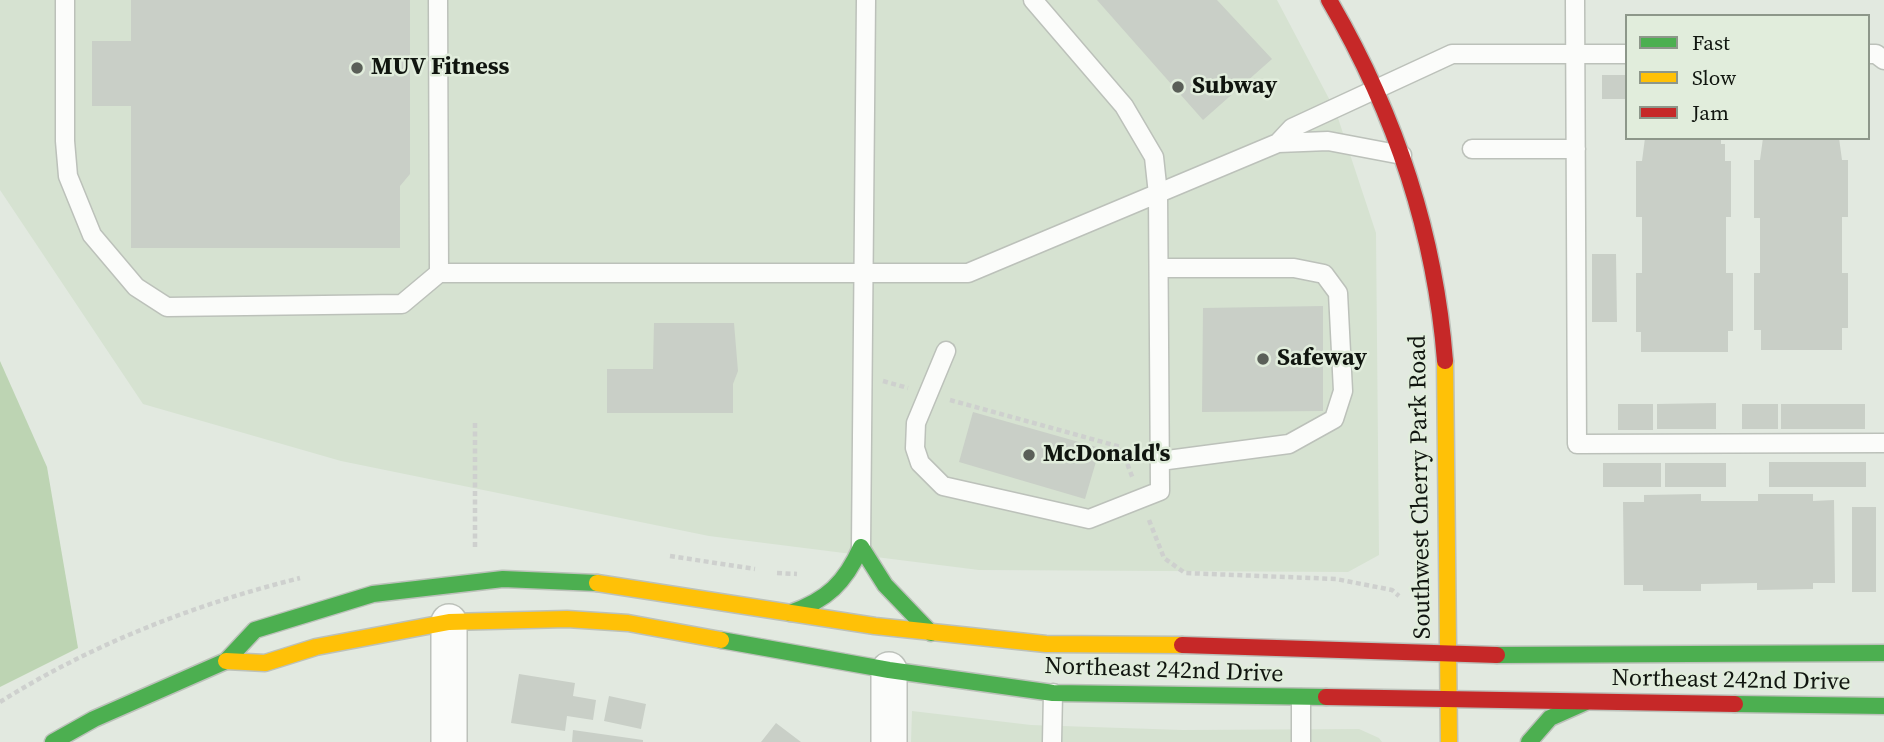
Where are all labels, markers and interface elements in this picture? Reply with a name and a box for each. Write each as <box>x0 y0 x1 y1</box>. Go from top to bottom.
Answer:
legend <box>1625 14 1870 140</box>
text: Fast <box>1692 28 1730 57</box>
place label: MUV Fitness <box>371 54 510 82</box>
marker: MUV Fitness <box>349 60 365 76</box>
text: Slow <box>1692 63 1736 92</box>
place label: Subway <box>1192 73 1277 101</box>
marker: Subway <box>1170 79 1186 95</box>
text: Jam <box>1692 98 1729 127</box>
street label: Southwest Cherry Park Road <box>1404 335 1438 639</box>
place label: Safeway <box>1277 345 1367 373</box>
marker: Safeway <box>1255 351 1271 367</box>
place label: McDonald's <box>1043 441 1170 469</box>
marker: McDonald's <box>1021 447 1037 463</box>
street label: Northeast 242nd Drive <box>1044 652 1284 690</box>
street label: Northeast 242nd Drive <box>1611 665 1851 697</box>

